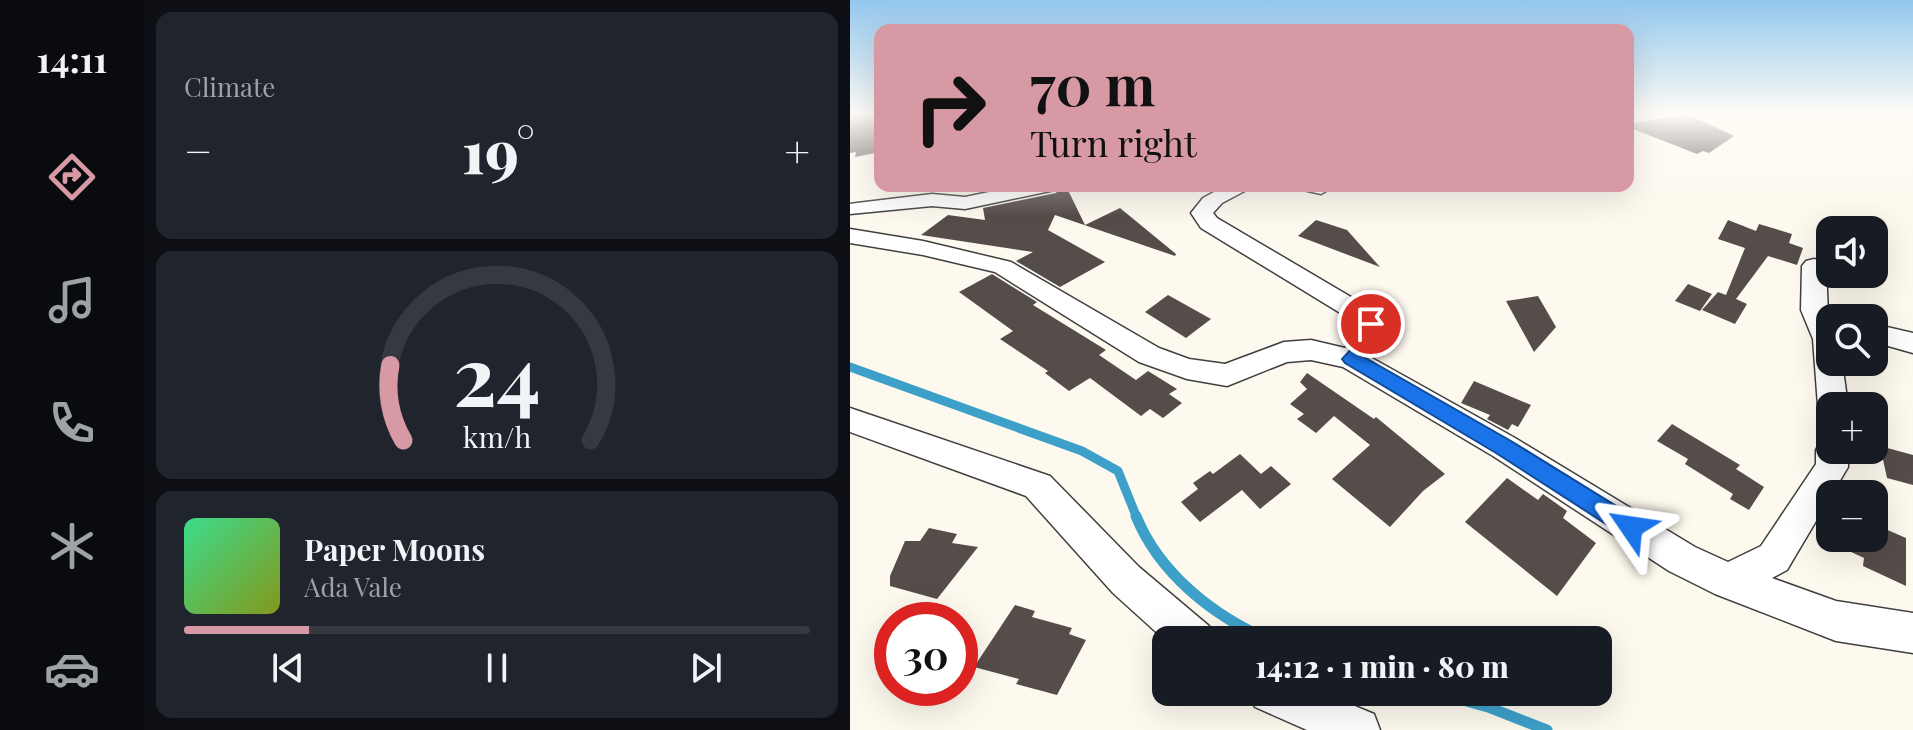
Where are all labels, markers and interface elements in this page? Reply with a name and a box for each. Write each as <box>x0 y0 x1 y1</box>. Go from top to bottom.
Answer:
text: 14:11 <box>37 34 107 82</box>
text: 70 m <box>1030 46 1155 121</box>
icon: right <box>898 56 1002 160</box>
text: Climate <box>184 69 275 104</box>
text: 19° <box>462 109 535 189</box>
text: Turn right <box>1030 118 1197 166</box>
text: − <box>184 120 212 179</box>
text: + <box>784 120 810 179</box>
icon: directions <box>44 149 100 205</box>
map controls <box>1816 216 1888 552</box>
button: sound <box>1816 216 1888 288</box>
icon: music <box>44 272 100 328</box>
pin <box>1337 290 1405 358</box>
icon: arrive <box>1349 302 1393 346</box>
button: search <box>1816 304 1888 376</box>
text: 24 <box>453 317 541 428</box>
button: + <box>1816 392 1888 464</box>
icon: phone <box>44 395 100 451</box>
text: km/h <box>463 417 531 455</box>
button: − <box>1816 480 1888 552</box>
position arrow <box>1589 485 1673 569</box>
icon: climate <box>44 518 100 574</box>
text: Paper Moons <box>304 529 485 569</box>
text: Ada Vale <box>304 569 402 604</box>
speed limit sign: 30 <box>874 602 978 706</box>
icon: car <box>44 641 100 697</box>
icon: previous <box>266 646 310 690</box>
icon: pause <box>475 646 519 690</box>
icon: next <box>684 646 728 690</box>
text: 14:12 · 1 min · 80 m <box>1255 646 1509 686</box>

